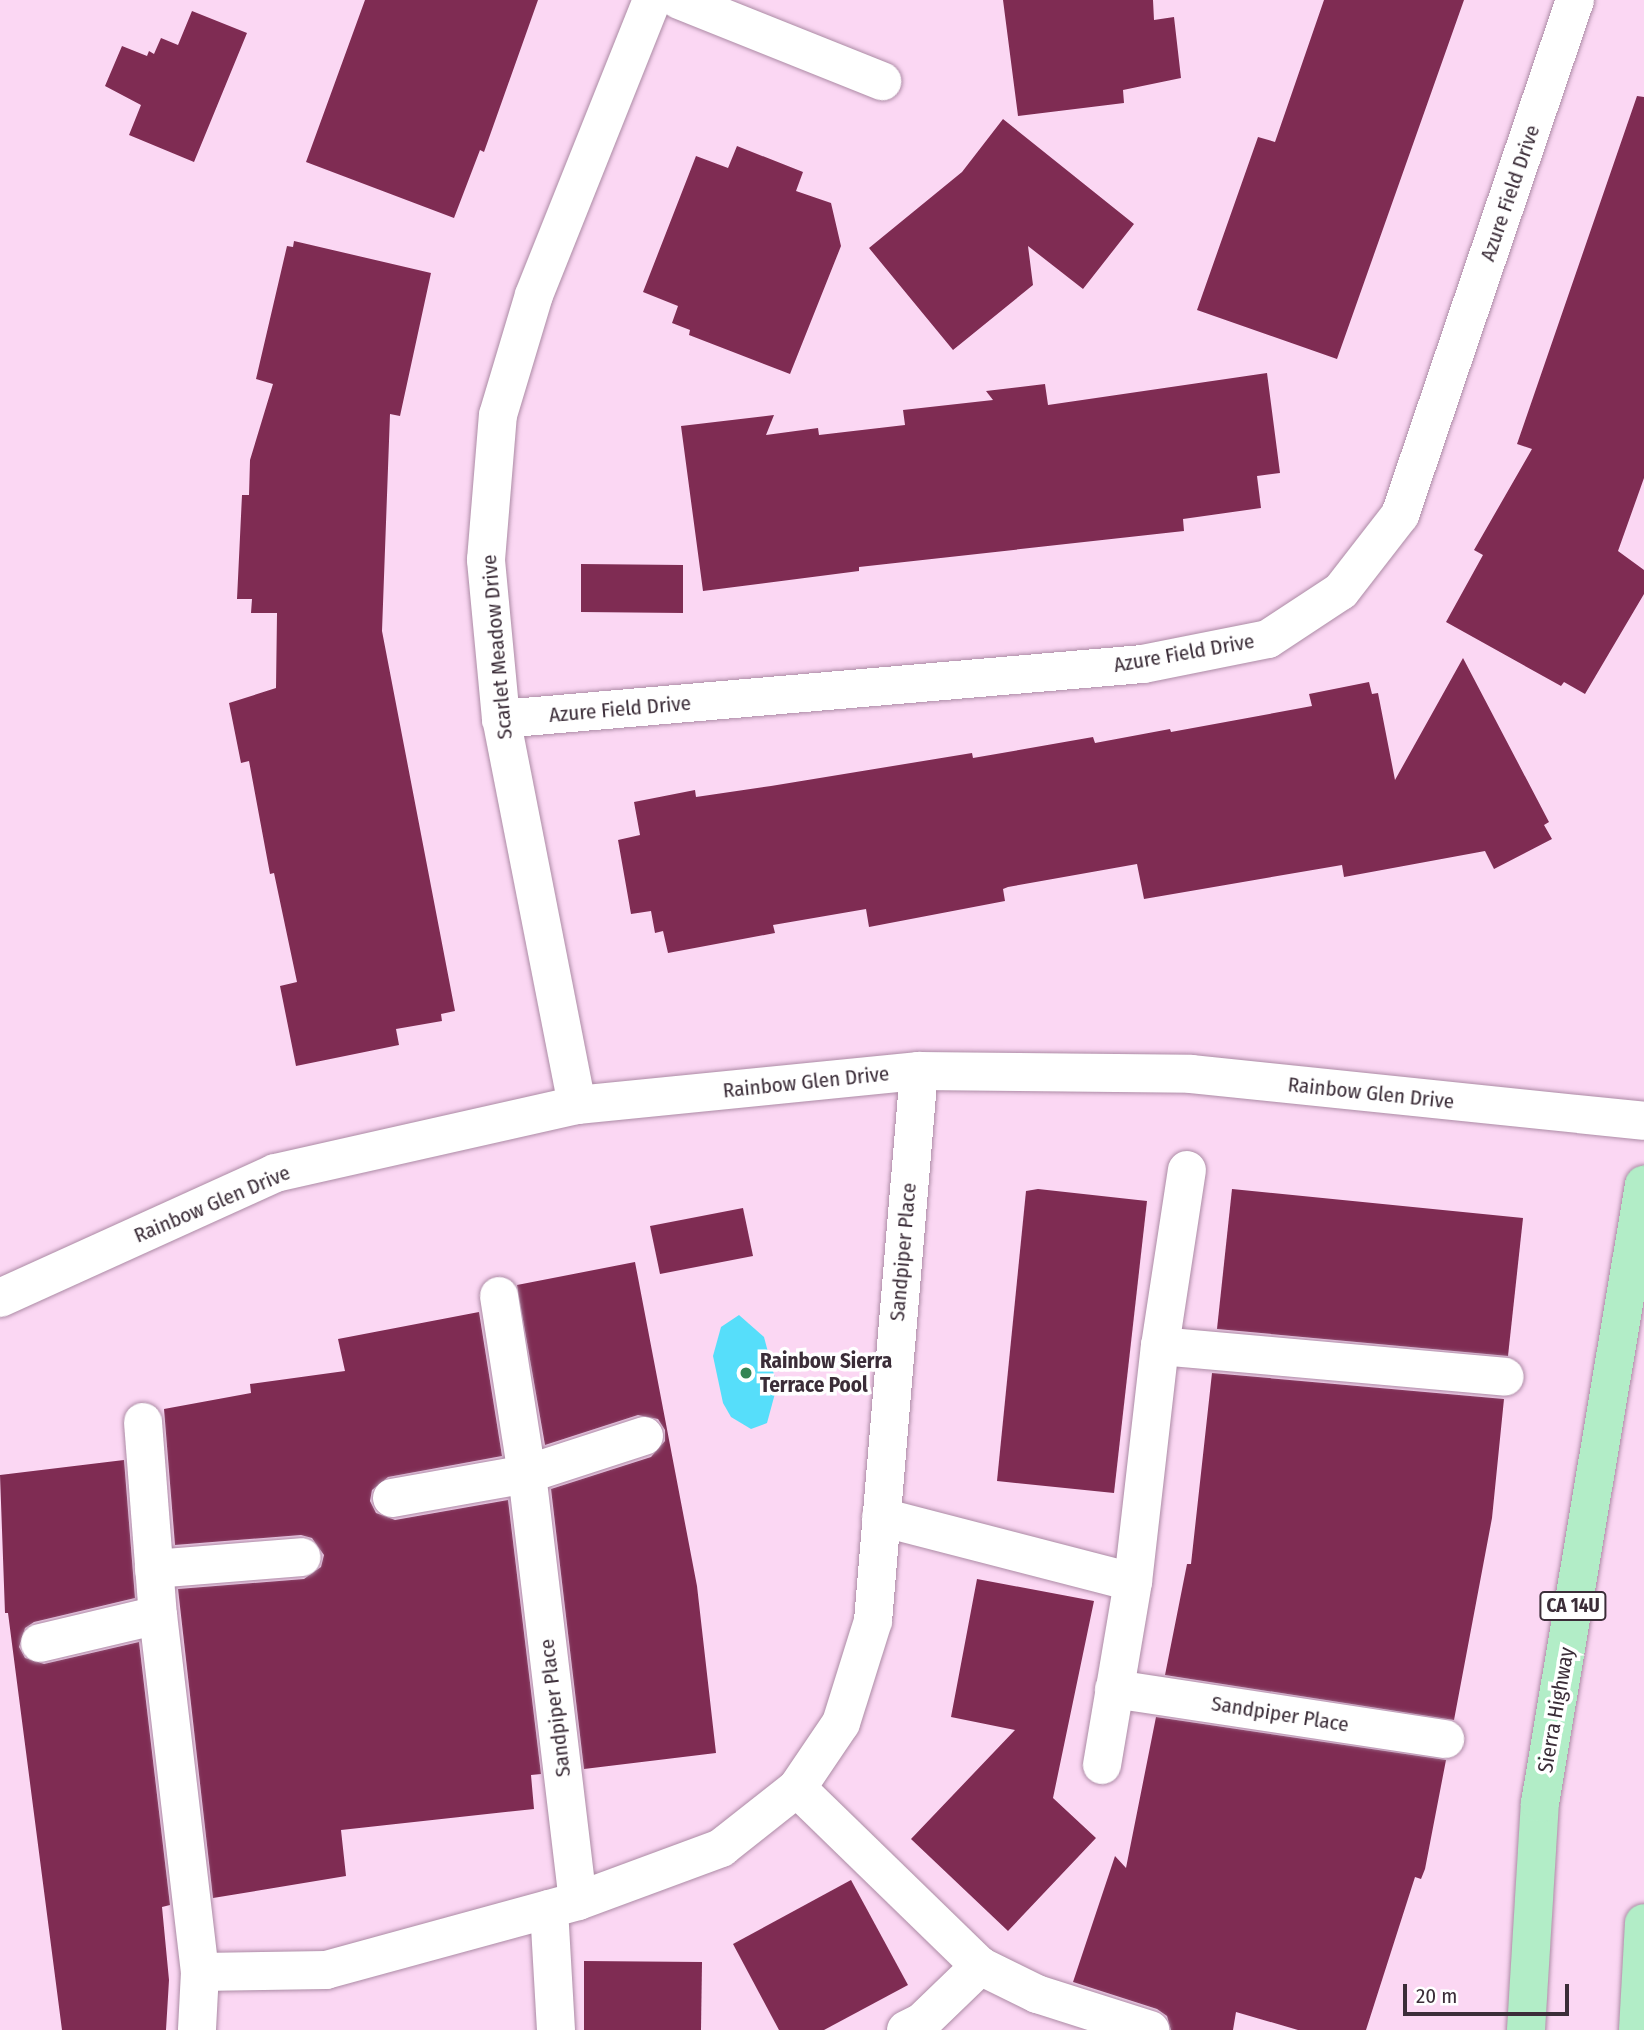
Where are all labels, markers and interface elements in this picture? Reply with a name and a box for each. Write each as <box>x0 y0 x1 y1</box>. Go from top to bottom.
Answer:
street label: Azure Field Drive <box>1475 122 1545 264</box>
street label: Scarlet Meadow Drive <box>476 554 518 740</box>
street label: Azure Field Drive <box>1112 628 1256 678</box>
street label: Azure Field Drive <box>548 690 692 728</box>
street label: Rainbow Glen Drive <box>722 1061 890 1103</box>
street label: Rainbow Glen Drive <box>1287 1072 1455 1114</box>
street label: Rainbow Glen Drive <box>130 1160 294 1248</box>
street label: Sandpiper Place <box>884 1182 922 1322</box>
place label: Rainbow Sierra Terrace Pool <box>760 1348 892 1398</box>
marker: Rainbow Sierra Terrace Pool <box>738 1365 754 1381</box>
road number: CA 14U <box>1538 1590 1608 1622</box>
street label: Sandpiper Place <box>534 1638 576 1778</box>
street label: Sierra Highway <box>1533 1645 1579 1775</box>
street label: Sandpiper Place <box>1209 1691 1351 1737</box>
scale bar <box>1406 1970 1572 2014</box>
text: 20 m <box>1416 1983 1457 2009</box>

